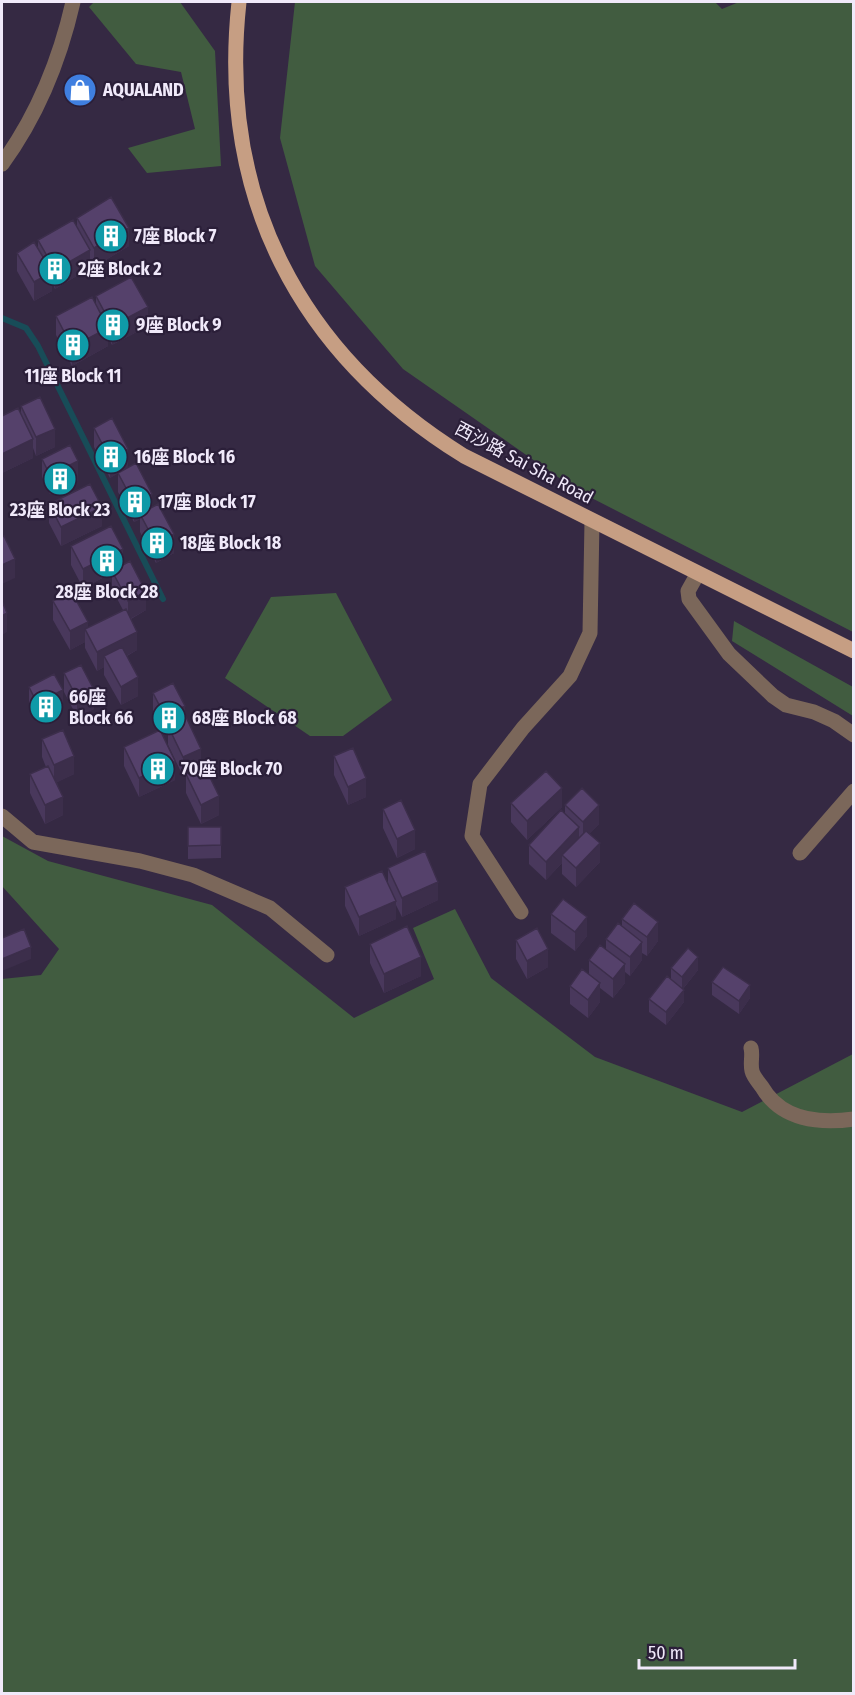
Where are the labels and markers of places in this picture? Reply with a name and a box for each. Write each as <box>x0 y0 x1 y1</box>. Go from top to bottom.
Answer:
shop icon: AQUALAND <box>62 72 98 108</box>
place label: AQUALAND <box>102 79 184 101</box>
building icon: 7座 Block 7 <box>93 218 129 254</box>
place label: 7座 Block 7 <box>134 225 217 247</box>
building icon: 2座 Block 2 <box>37 251 73 287</box>
place label: 2座 Block 2 <box>77 258 162 280</box>
building icon: 9座 Block 9 <box>95 307 131 343</box>
place label: 9座 Block 9 <box>136 314 222 336</box>
building icon: 11座 Block 11 <box>55 327 91 363</box>
place label: 11座 Block 11 <box>25 365 121 387</box>
building icon: 16座 Block 16 <box>93 439 129 475</box>
place label: 16座 Block 16 <box>134 446 235 468</box>
building icon: 23座 Block 23 <box>42 461 78 497</box>
building icon: 17座 Block 17 <box>117 484 153 520</box>
place label: 17座 Block 17 <box>158 491 256 513</box>
place label: 23座 Block 23 <box>9 499 111 521</box>
building icon: 18座 Block 18 <box>139 525 175 561</box>
place label: 18座 Block 18 <box>180 532 282 554</box>
building icon: 28座 Block 28 <box>89 543 125 579</box>
place label: 28座 Block 28 <box>55 581 159 603</box>
place label: 66座 Block 66 <box>69 686 133 729</box>
building icon: 66座 Block 66 <box>28 689 64 725</box>
building icon: 68座 Block 68 <box>151 700 187 736</box>
place label: 68座 Block 68 <box>192 707 297 729</box>
building icon: 70座 Block 70 <box>140 751 176 787</box>
place label: 70座 Block 70 <box>181 758 283 780</box>

